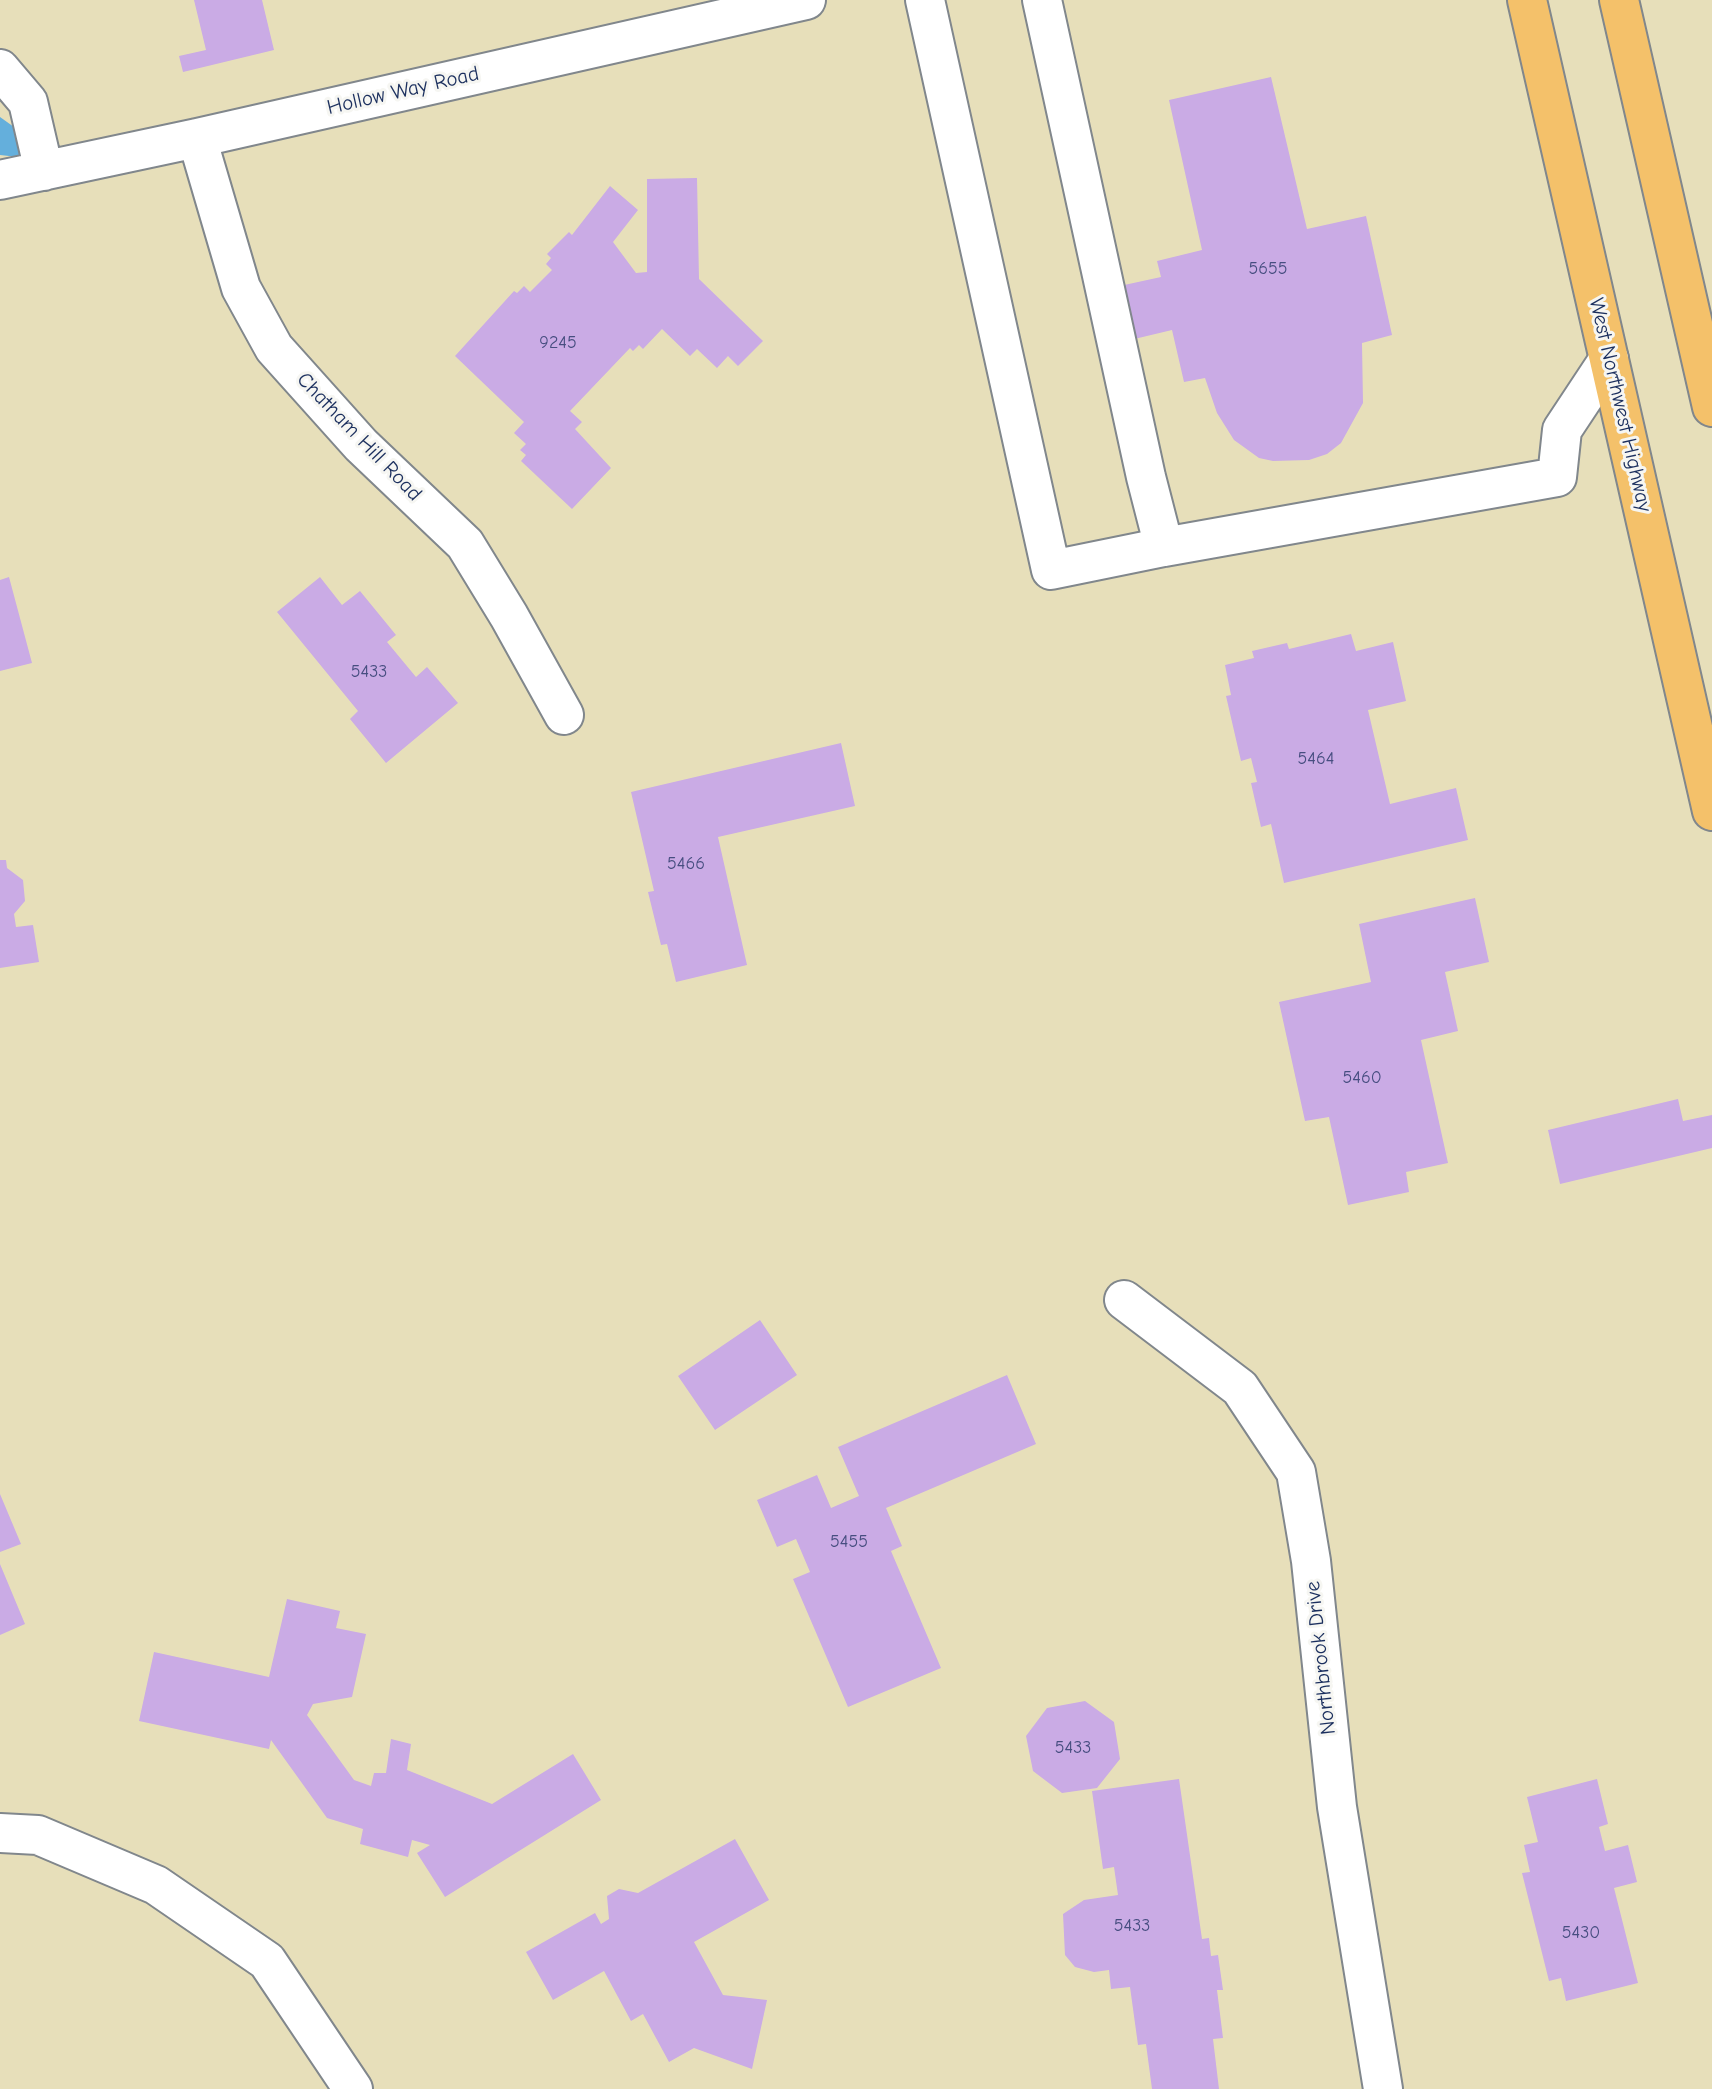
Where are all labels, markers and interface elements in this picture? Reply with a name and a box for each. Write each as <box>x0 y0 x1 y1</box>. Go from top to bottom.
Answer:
street label: Hollow Way Road <box>324 61 482 121</box>
house number: 5655 <box>1248 258 1288 280</box>
street label: West Northwest Highway <box>1583 296 1657 514</box>
house number: 9245 <box>539 332 577 354</box>
street label: Chatham Hill Road <box>291 367 427 507</box>
house number: 5433 <box>351 661 387 683</box>
house number: 5464 <box>1298 748 1334 770</box>
house number: 5466 <box>667 853 705 875</box>
house number: 5460 <box>1342 1067 1382 1089</box>
house number: 5455 <box>830 1531 868 1553</box>
street label: Northbrook Drive <box>1300 1580 1342 1736</box>
house number: 5433 <box>1055 1737 1091 1759</box>
house number: 5433 <box>1114 1915 1150 1937</box>
house number: 5430 <box>1562 1922 1600 1944</box>

